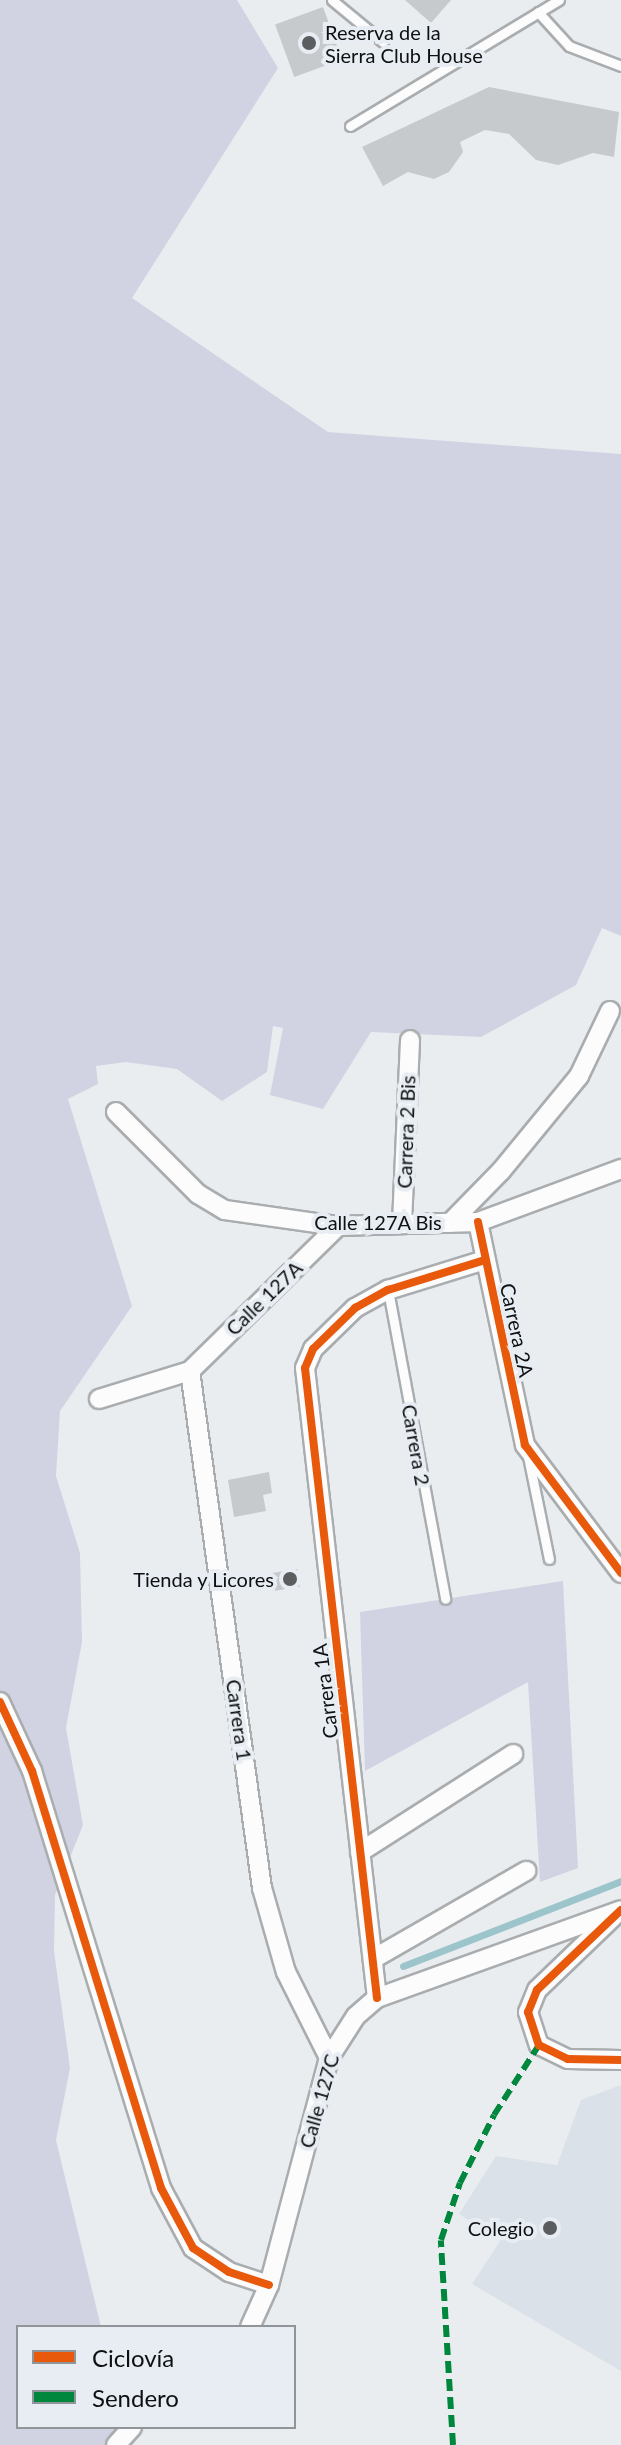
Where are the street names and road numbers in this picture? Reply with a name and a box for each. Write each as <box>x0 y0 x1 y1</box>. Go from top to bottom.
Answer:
street label: Carrera 2 Bis <box>392 1075 420 1189</box>
street label: Calle 127A Bis <box>314 1210 442 1234</box>
street label: Calle 127A <box>221 1256 307 1340</box>
street label: Carrera 2A <box>495 1281 539 1379</box>
street label: Carrera 2 <box>397 1403 435 1487</box>
street label: Carrera 1A <box>307 1642 343 1740</box>
street label: Carrera 1 <box>221 1678 257 1762</box>
street label: Calle 127C <box>294 2051 344 2151</box>

